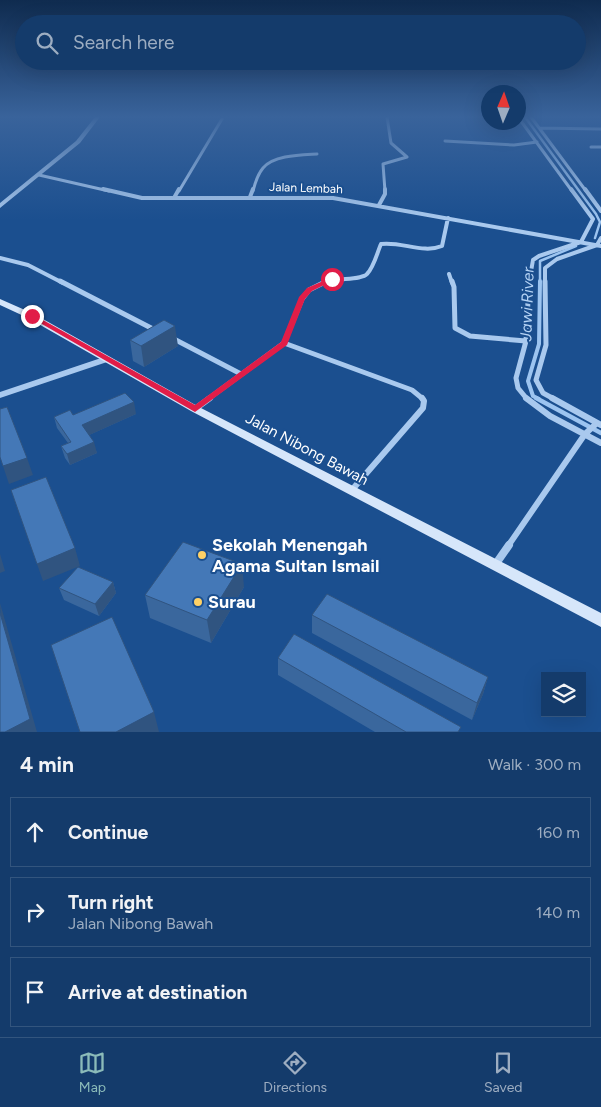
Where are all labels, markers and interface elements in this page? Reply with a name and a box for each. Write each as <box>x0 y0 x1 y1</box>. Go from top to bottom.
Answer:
search box <box>15 15 586 70</box>
icon: search <box>33 29 61 57</box>
text: Search here <box>73 31 175 54</box>
north arrow <box>481 85 526 130</box>
street label: Jalan Lembah <box>269 180 343 196</box>
water label: Jawi River <box>516 266 538 342</box>
route start <box>321 268 344 291</box>
route end <box>21 305 44 328</box>
street label: Jalan Nibong Bawah <box>243 409 371 489</box>
place label: Sekolah Menengah Agama Sultan Ismail <box>212 534 379 577</box>
marker: Sekolah Menengah Agama Sultan Ismail <box>196 549 208 561</box>
place label: Surau <box>208 591 256 613</box>
marker: Surau <box>192 596 204 608</box>
map controls <box>541 672 586 717</box>
button: layers <box>541 672 586 717</box>
text: 4 min <box>20 752 74 777</box>
text: Walk · 300 m <box>488 755 581 774</box>
icon: ahead <box>21 818 49 846</box>
text: Continue <box>68 821 148 844</box>
text: 160 m <box>537 823 580 842</box>
text: Turn right <box>68 891 154 914</box>
icon: right <box>21 898 49 926</box>
text: 140 m <box>536 903 580 922</box>
text: Jalan Nibong Bawah <box>68 914 213 933</box>
icon: arrive <box>21 978 49 1006</box>
text: Arrive at destination <box>68 981 247 1004</box>
tab: Map <box>78 1049 106 1096</box>
tab: Directions <box>263 1049 327 1096</box>
tab: Saved <box>484 1049 523 1096</box>

